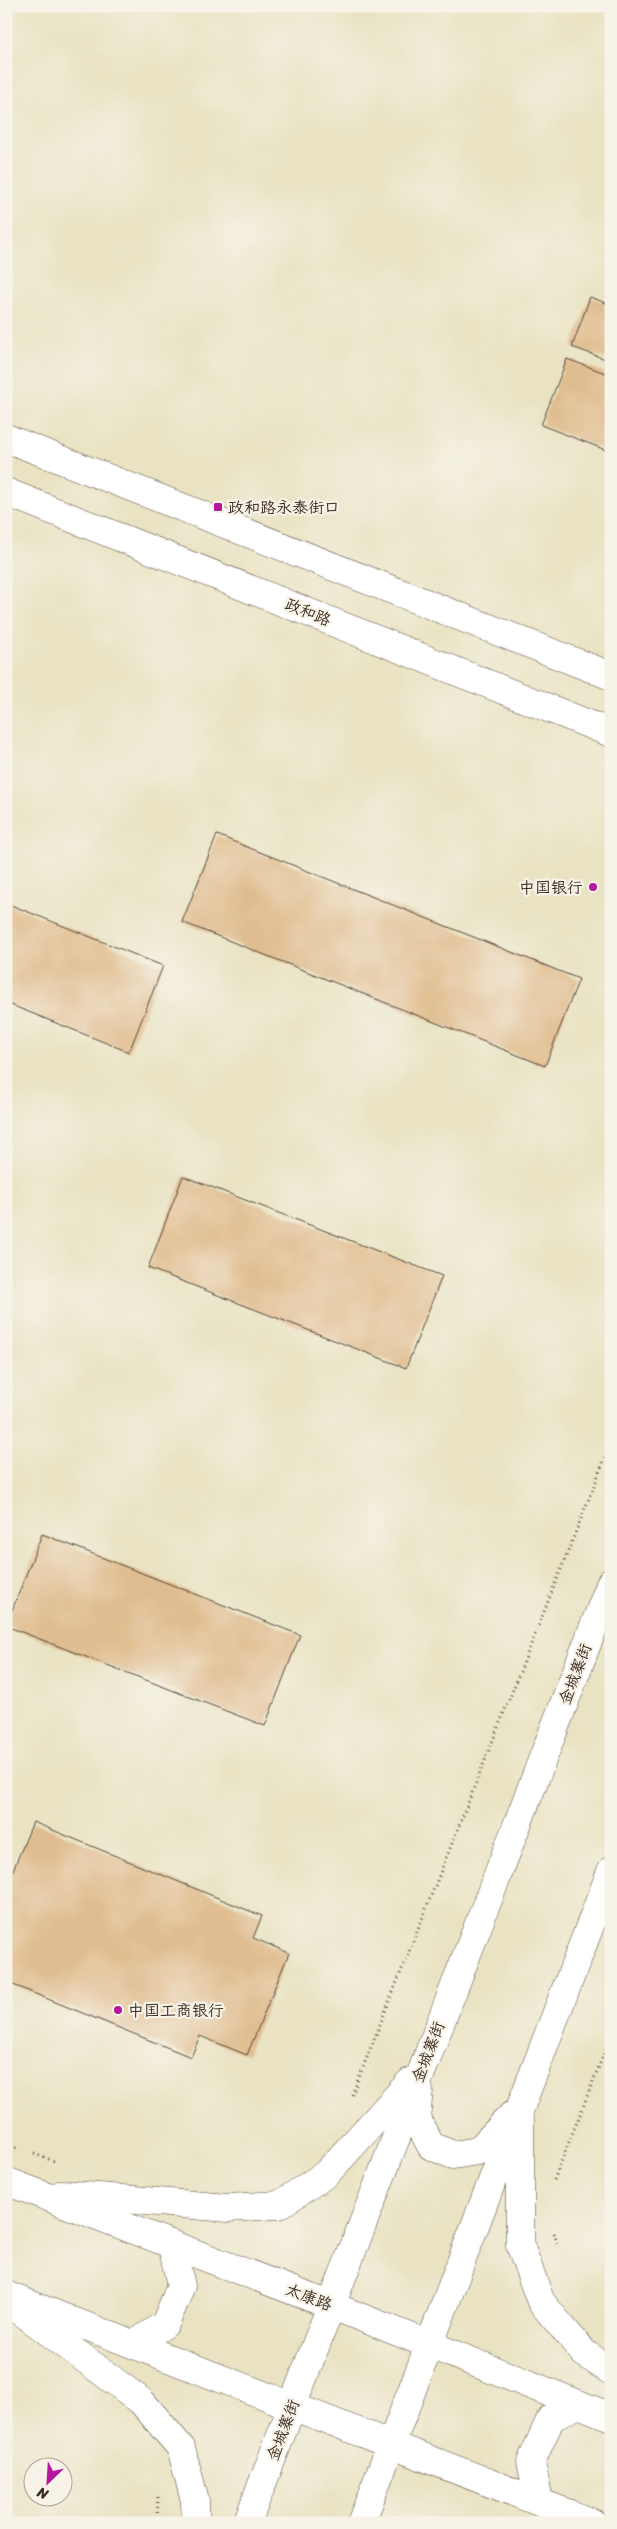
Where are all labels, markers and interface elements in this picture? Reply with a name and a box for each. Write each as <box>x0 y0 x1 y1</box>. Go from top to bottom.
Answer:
place label: 政和路永泰街口 <box>228 493 340 522</box>
marker: 政和路永泰街口 <box>212 501 224 513</box>
street label: 政和路 <box>280 590 336 634</box>
place label: 中国银行 <box>519 873 583 902</box>
marker: 中国银行 <box>587 881 599 893</box>
street label: 金城寨街 <box>550 1639 600 1709</box>
place label: 中国工商银行 <box>128 1996 224 2025</box>
marker: 中国工商银行 <box>112 2004 124 2016</box>
street label: 金城寨街 <box>403 2017 453 2087</box>
street label: 太康路 <box>281 2275 337 2319</box>
street label: 金城寨街 <box>258 2395 308 2465</box>
north arrow <box>22 2456 72 2506</box>
text: N <box>33 2480 53 2507</box>

